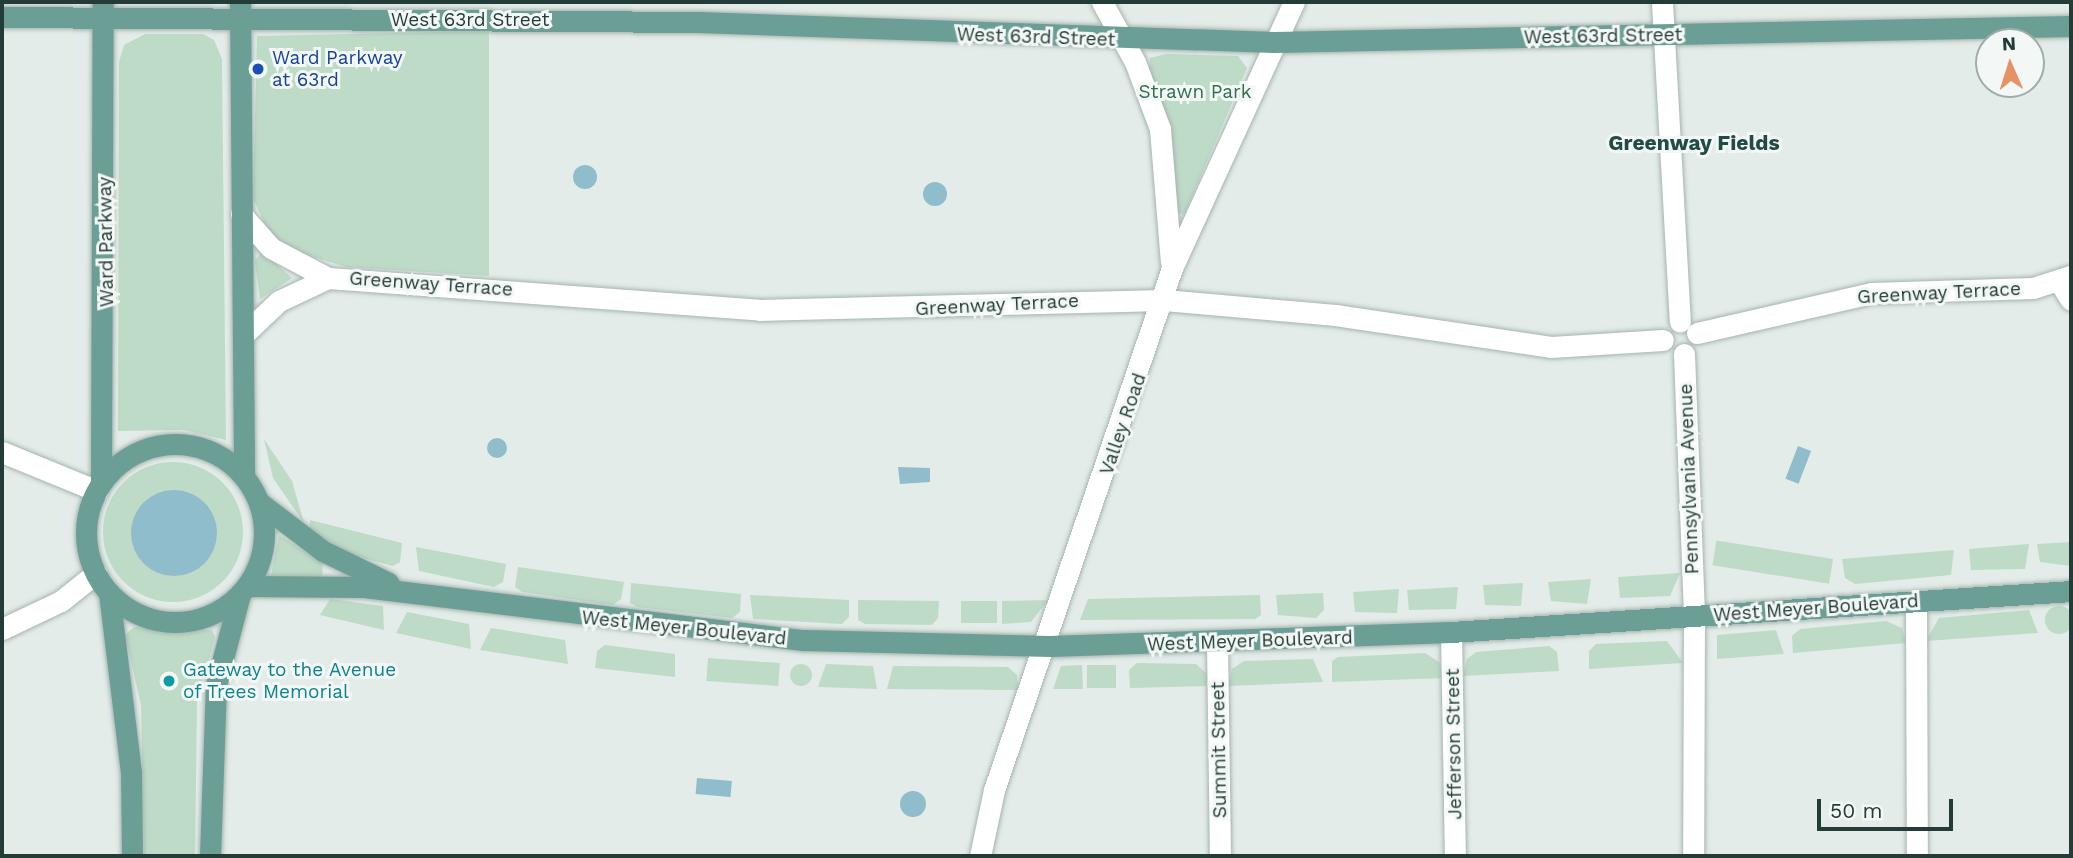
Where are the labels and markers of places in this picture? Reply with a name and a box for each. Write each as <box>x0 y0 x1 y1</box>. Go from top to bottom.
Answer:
place label: Ward Parkway at 63rd <box>272 47 403 91</box>
marker: Ward Parkway at 63rd <box>250 61 266 77</box>
place label: Gateway to the Avenue of Trees Memorial <box>183 659 398 703</box>
marker: Gateway to the Avenue of Trees Memorial <box>161 673 177 689</box>

